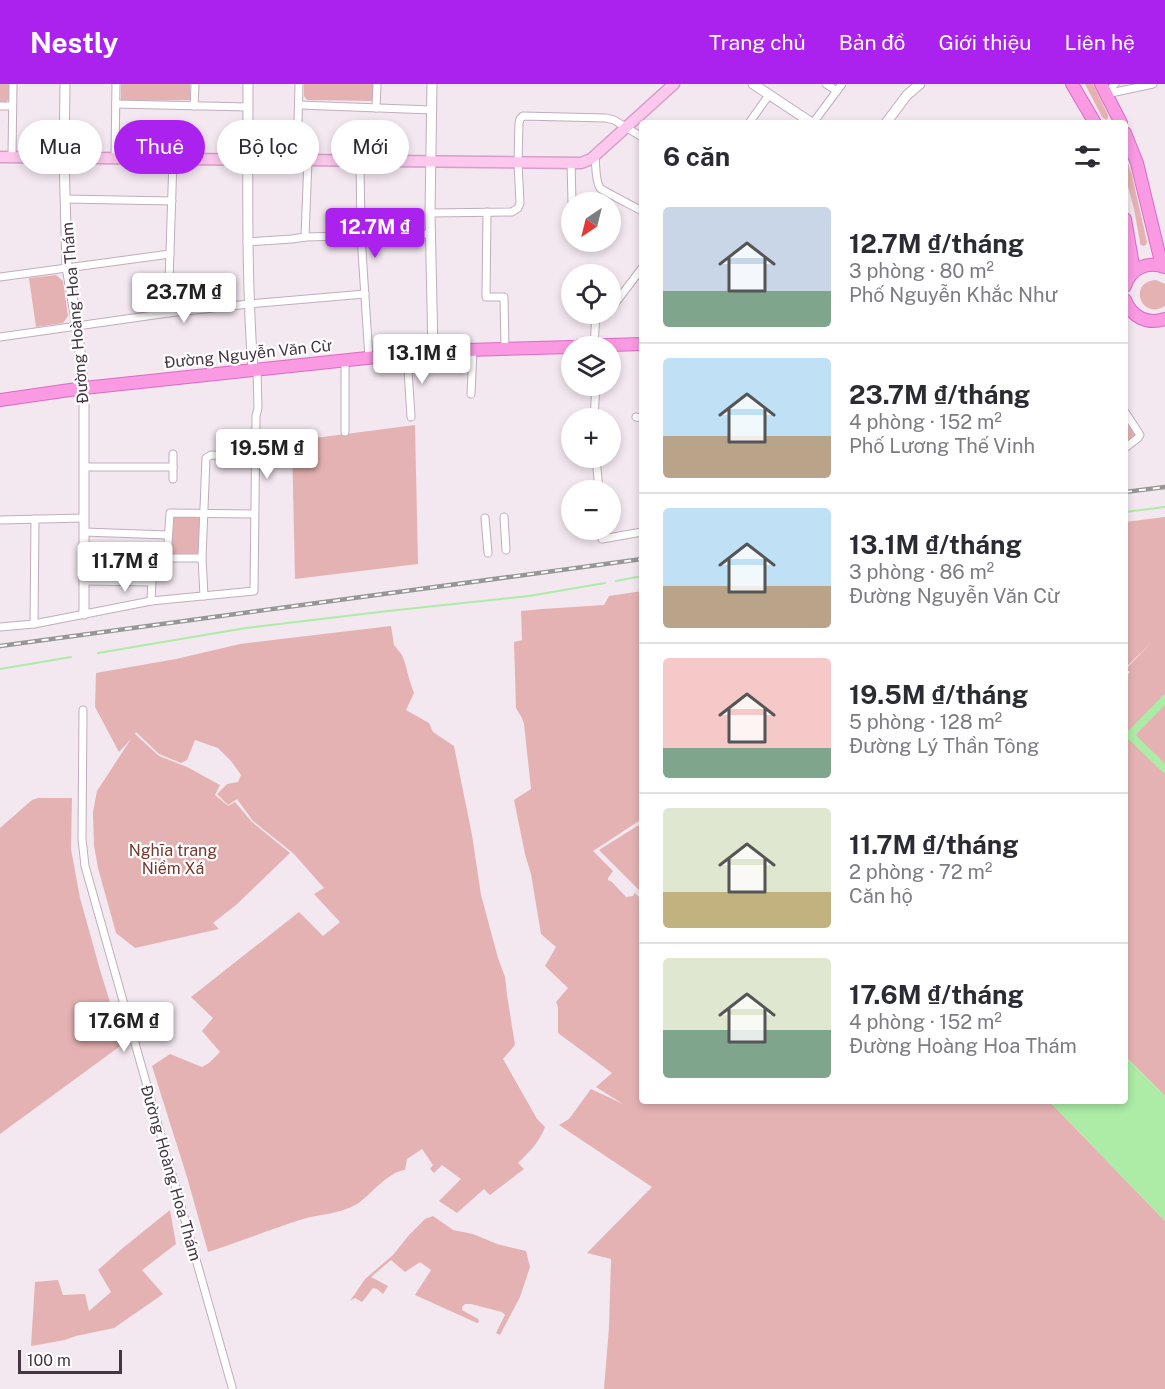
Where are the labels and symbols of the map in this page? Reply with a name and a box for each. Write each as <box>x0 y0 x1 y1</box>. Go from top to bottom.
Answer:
north arrow <box>561 192 621 252</box>
pin: 12.7M ₫ <box>320 208 430 259</box>
street label: Đường Hoàng Hoa Thám <box>58 221 92 405</box>
pin: 23.7M ₫ <box>129 273 239 324</box>
pin: 13.1M ₫ <box>367 334 477 385</box>
street label: Đường Nguyễn Văn Cừ <box>163 336 333 372</box>
pin: 19.5M ₫ <box>212 429 322 480</box>
pin: 11.7M ₫ <box>70 542 180 593</box>
park label: Nghĩa trang Niềm Xá <box>129 841 217 878</box>
pin: 17.6M ₫ <box>69 1002 179 1053</box>
street label: Đường Hoàng Hoa Thám <box>137 1083 205 1263</box>
scale bar <box>18 1347 122 1374</box>

